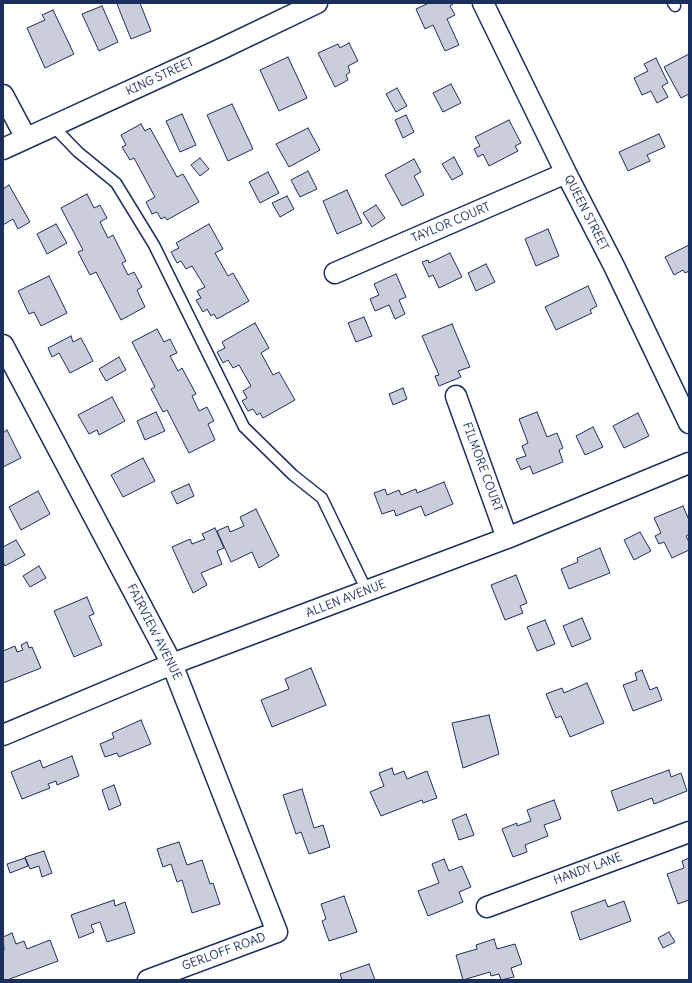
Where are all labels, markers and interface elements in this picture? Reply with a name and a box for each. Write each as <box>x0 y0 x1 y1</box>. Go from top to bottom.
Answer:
street label: KING STREET <box>124 55 196 99</box>
street label: QUEEN STREET <box>561 173 611 253</box>
street label: TAYLOR COURT <box>409 200 493 246</box>
street label: FILMORE COURT <box>459 420 505 514</box>
street label: ALLEN AVENUE <box>304 577 388 621</box>
street label: FAIRVIEW AVENUE <box>124 582 184 682</box>
street label: HANDY LANE <box>552 850 624 888</box>
street label: GERLOFF ROAD <box>180 930 268 974</box>

